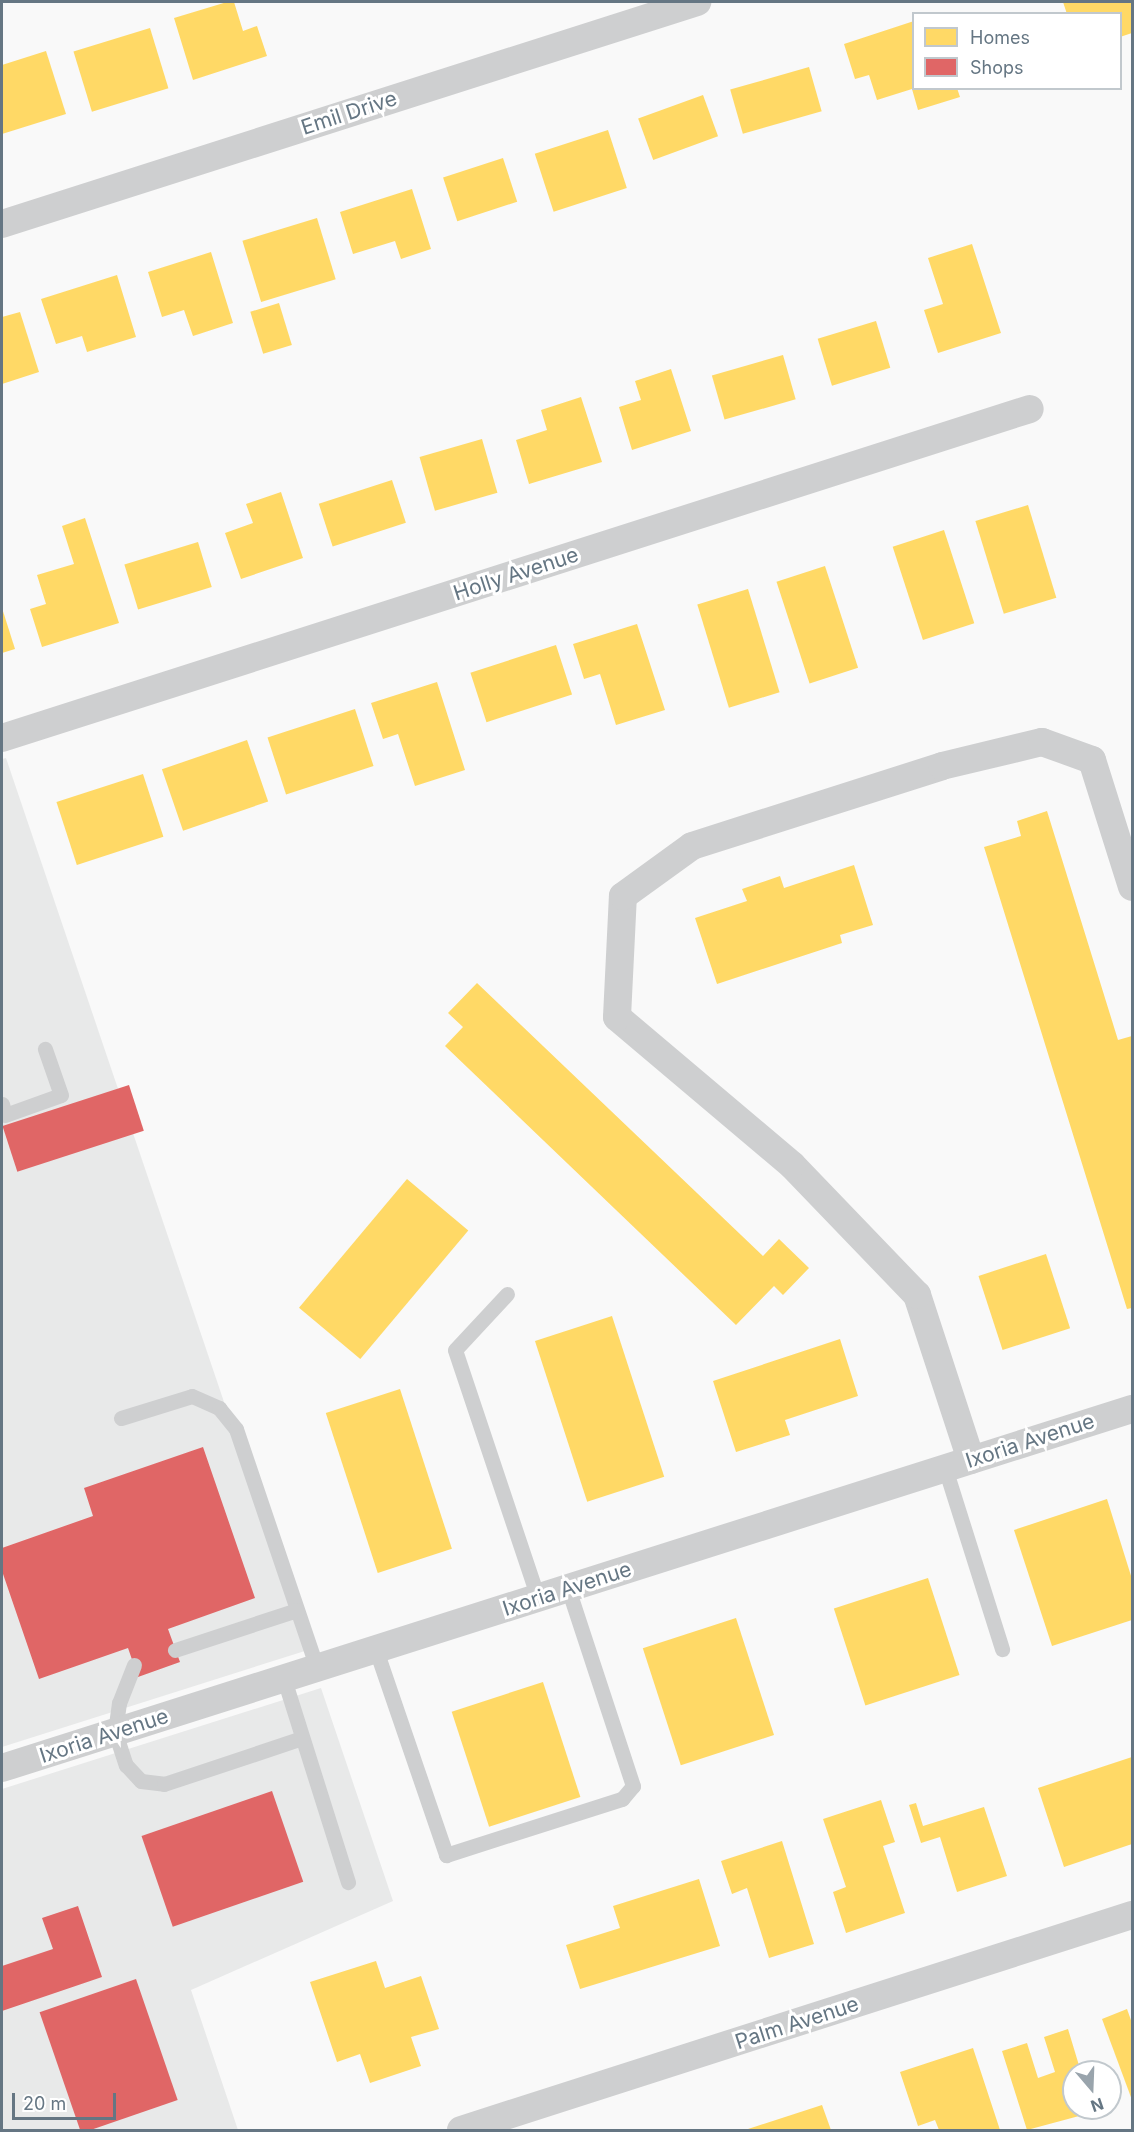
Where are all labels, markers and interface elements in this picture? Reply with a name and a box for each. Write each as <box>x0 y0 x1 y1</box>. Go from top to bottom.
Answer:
legend <box>912 12 1122 90</box>
text: Homes <box>970 27 1030 48</box>
text: Shops <box>970 57 1024 78</box>
street label: Emil Drive <box>298 86 400 140</box>
street label: Holly Avenue <box>450 542 582 606</box>
street label: Ixoria Avenue <box>962 1408 1098 1474</box>
street label: Ixoria Avenue <box>499 1556 635 1622</box>
street label: Ixoria Avenue <box>36 1703 172 1769</box>
street label: Palm Avenue <box>732 1991 862 2055</box>
north arrow <box>1062 2060 1122 2120</box>
scale bar <box>15 2081 118 2119</box>
text: 20 m <box>23 2093 66 2114</box>
text: N <box>1088 2094 1106 2117</box>

